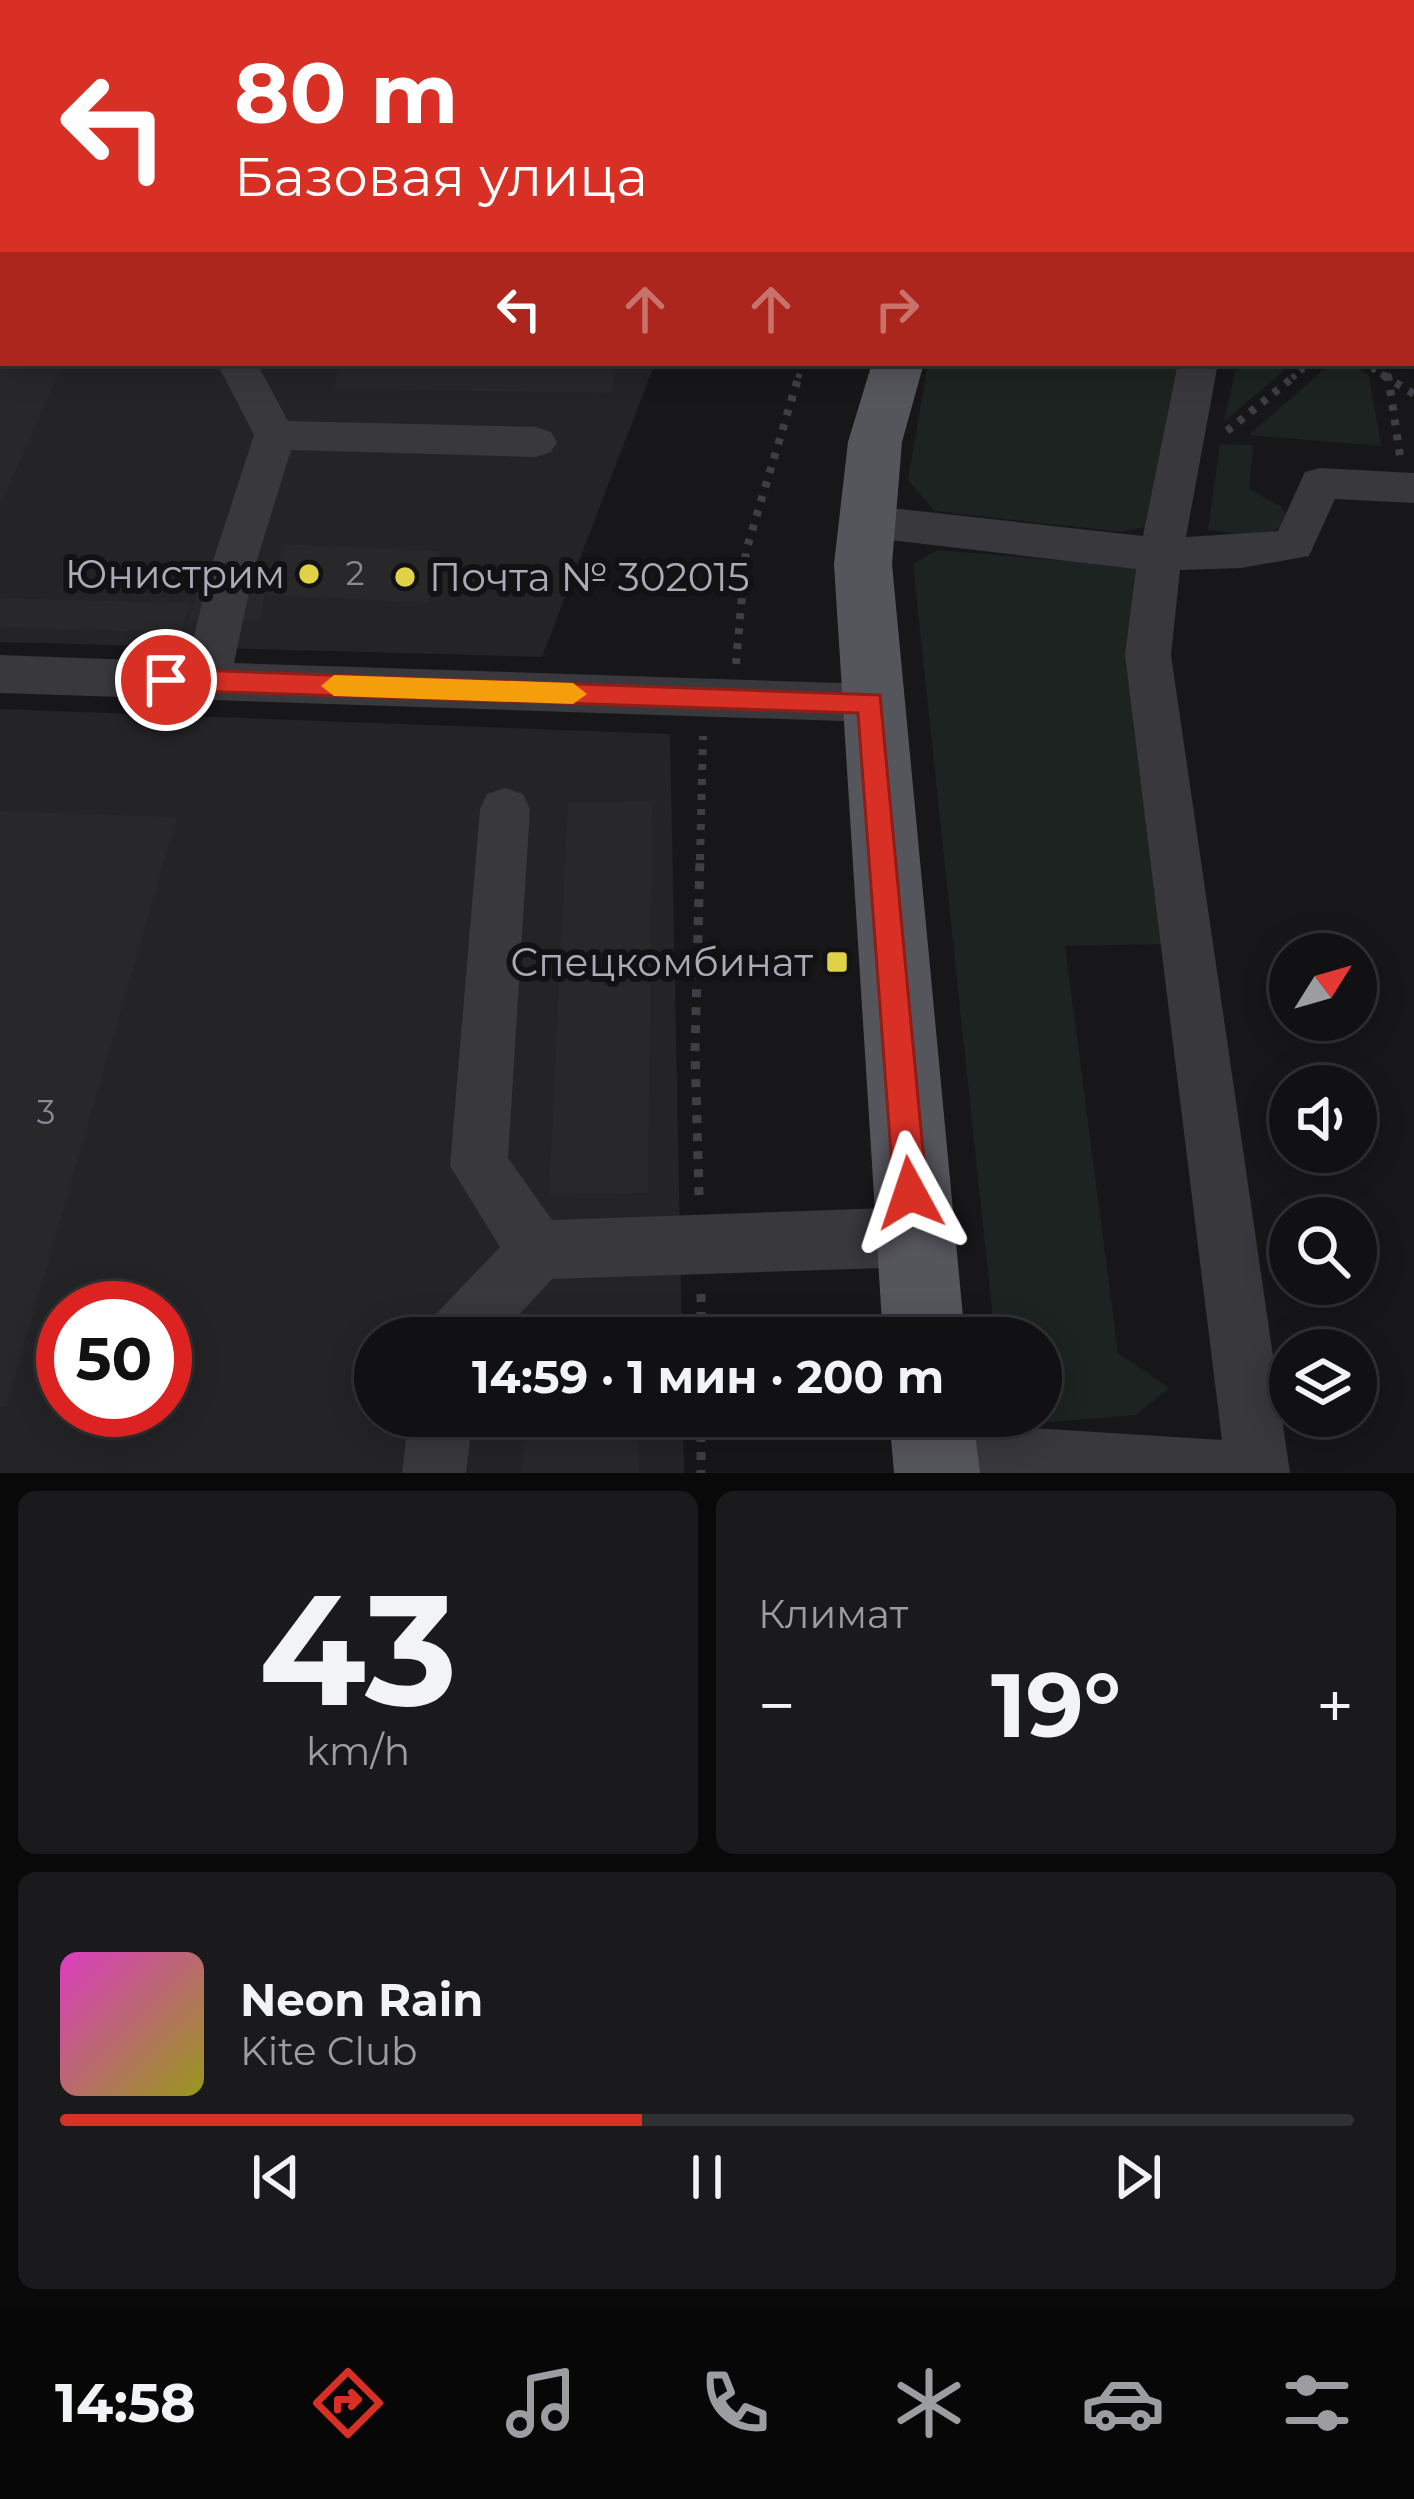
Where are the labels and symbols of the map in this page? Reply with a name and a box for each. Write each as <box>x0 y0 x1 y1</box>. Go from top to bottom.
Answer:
place label: Юнистрим <box>65 550 285 598</box>
house number: 2 <box>346 553 364 593</box>
place label: Почта № 302015 <box>429 553 750 601</box>
marker: Юнистрим <box>296 561 322 587</box>
marker: Почта № 302015 <box>392 564 418 590</box>
pin <box>115 629 217 731</box>
north arrow <box>1269 933 1377 1041</box>
place label: Спецкомбинат <box>510 938 814 986</box>
marker: Спецкомбинат <box>824 949 850 975</box>
house number: 3 <box>37 1092 55 1132</box>
position arrow <box>847 1130 973 1256</box>
speed limit sign: 50 <box>36 1281 192 1437</box>

